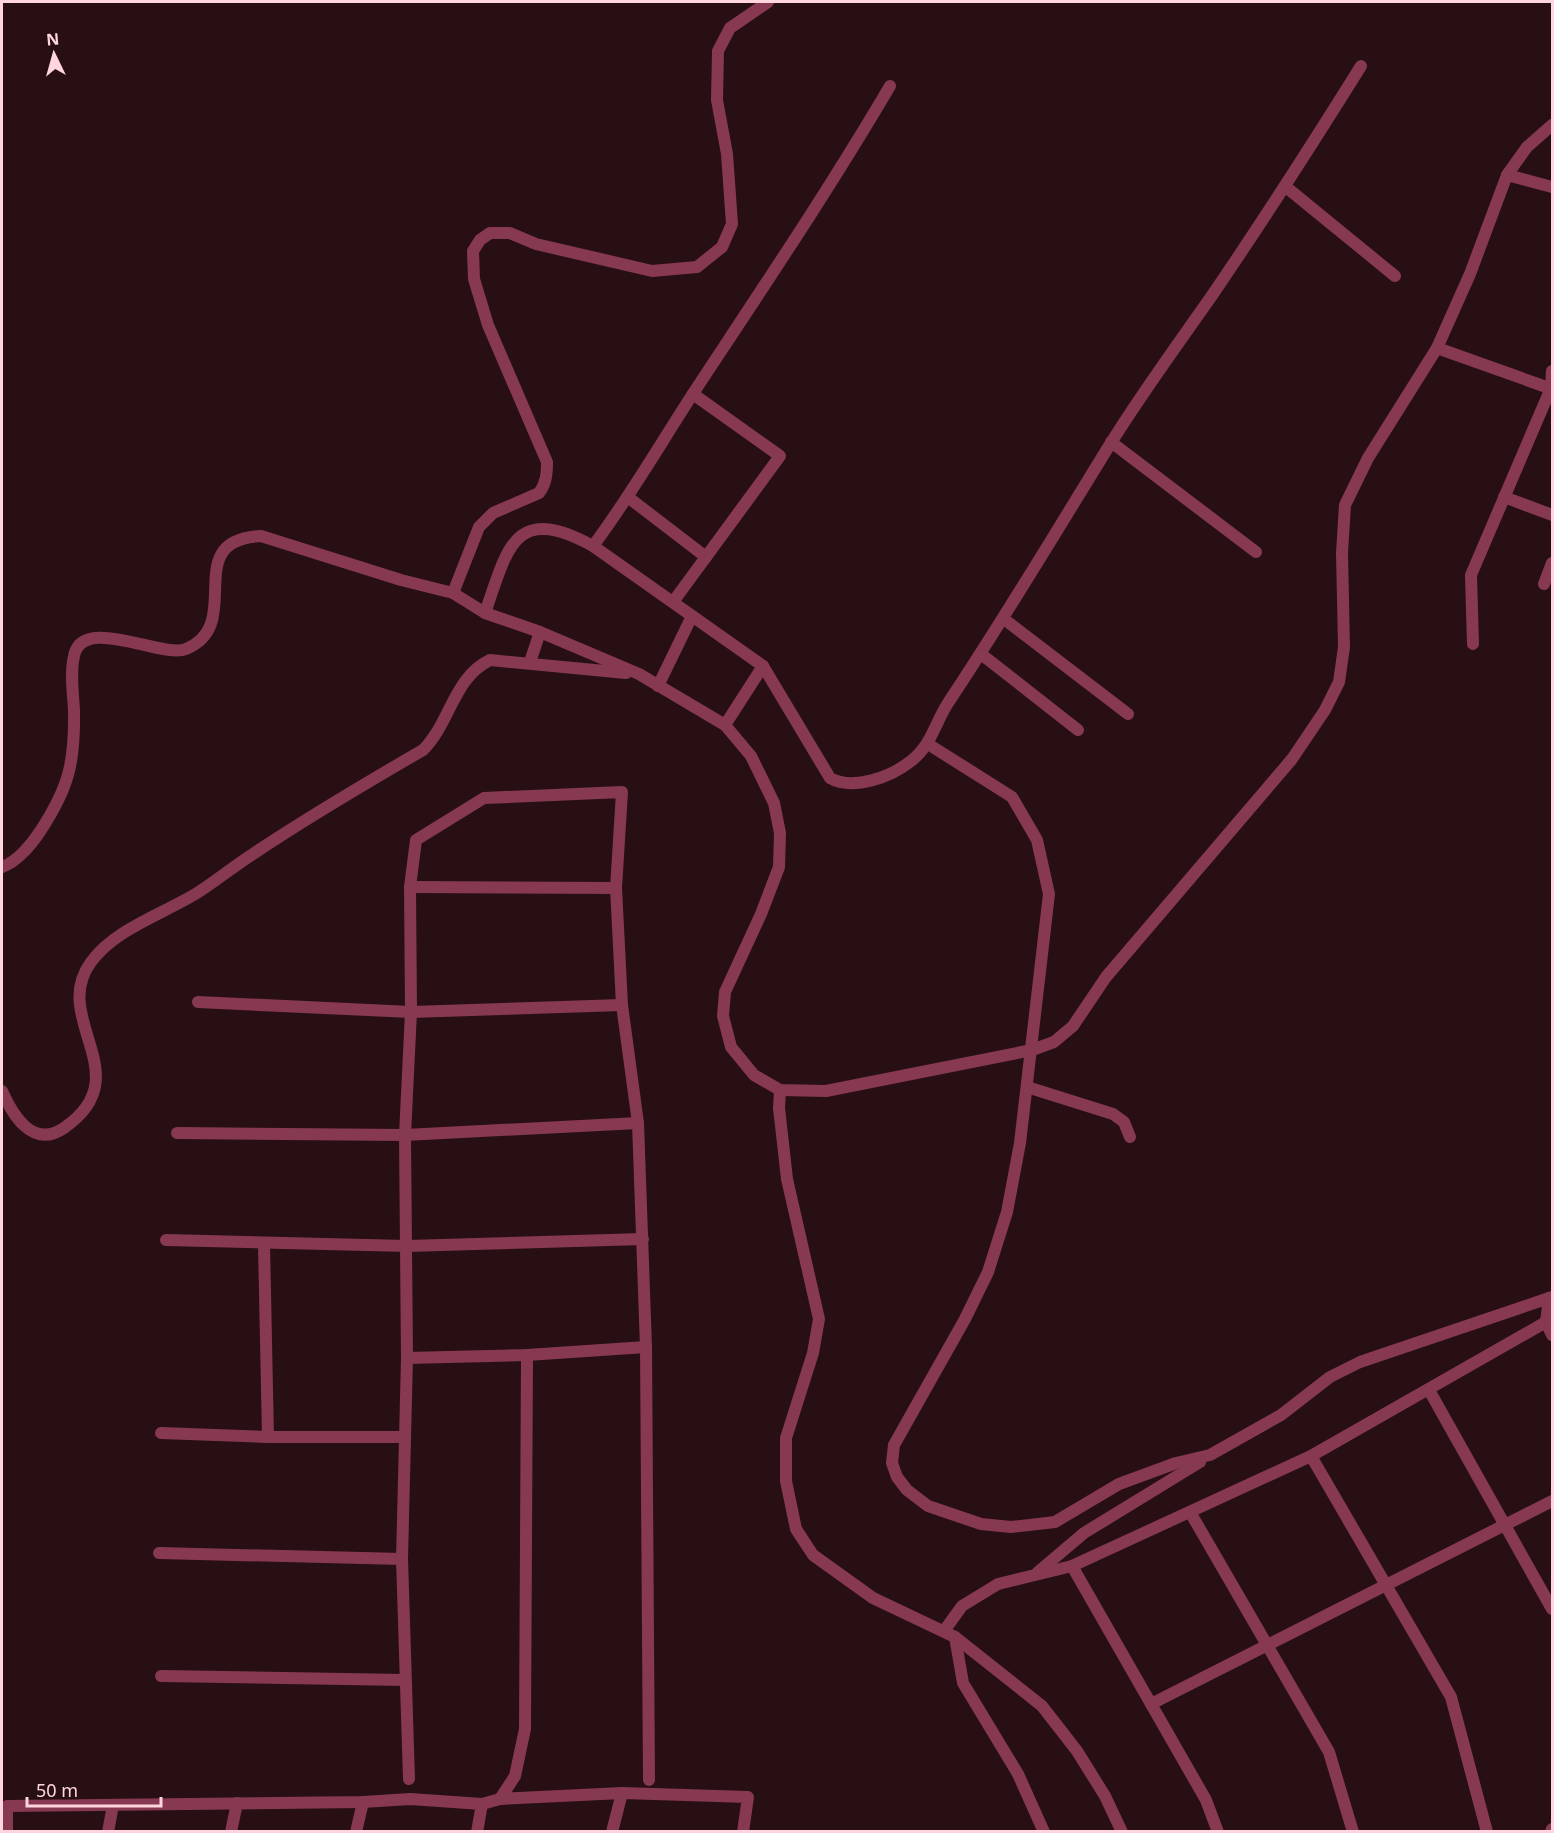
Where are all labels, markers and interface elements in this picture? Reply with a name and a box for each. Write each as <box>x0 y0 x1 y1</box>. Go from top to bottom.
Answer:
north arrow <box>24 24 84 84</box>
text: N <box>45 28 60 51</box>
scale bar <box>27 1770 160 1808</box>
text: 50 m <box>36 1778 78 1802</box>

